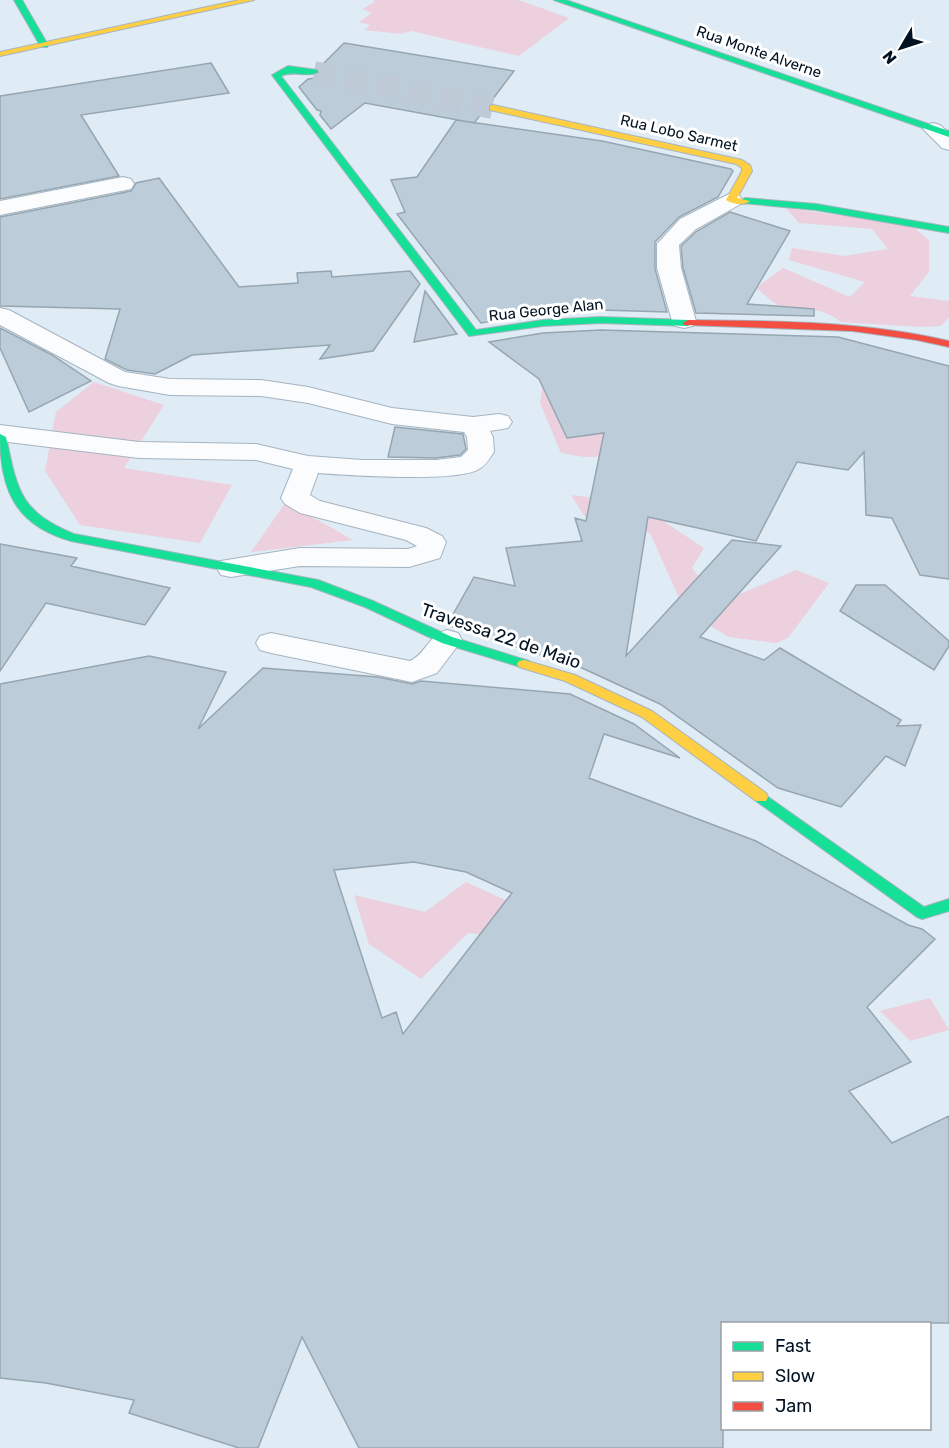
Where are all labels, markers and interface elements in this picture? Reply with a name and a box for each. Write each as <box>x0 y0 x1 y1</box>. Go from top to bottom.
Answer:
north arrow <box>871 18 931 78</box>
street label: Rua Monte Alverne <box>694 22 824 82</box>
text: N <box>879 47 901 68</box>
street label: Rua Lobo Sarmet <box>619 111 740 155</box>
street label: Rua George Alan <box>488 295 604 325</box>
street label: Travessa 22 de Maio <box>418 598 584 674</box>
legend <box>721 1322 931 1430</box>
text: Fast <box>775 1335 811 1357</box>
text: Slow <box>775 1365 815 1387</box>
text: Jam <box>775 1395 812 1417</box>

